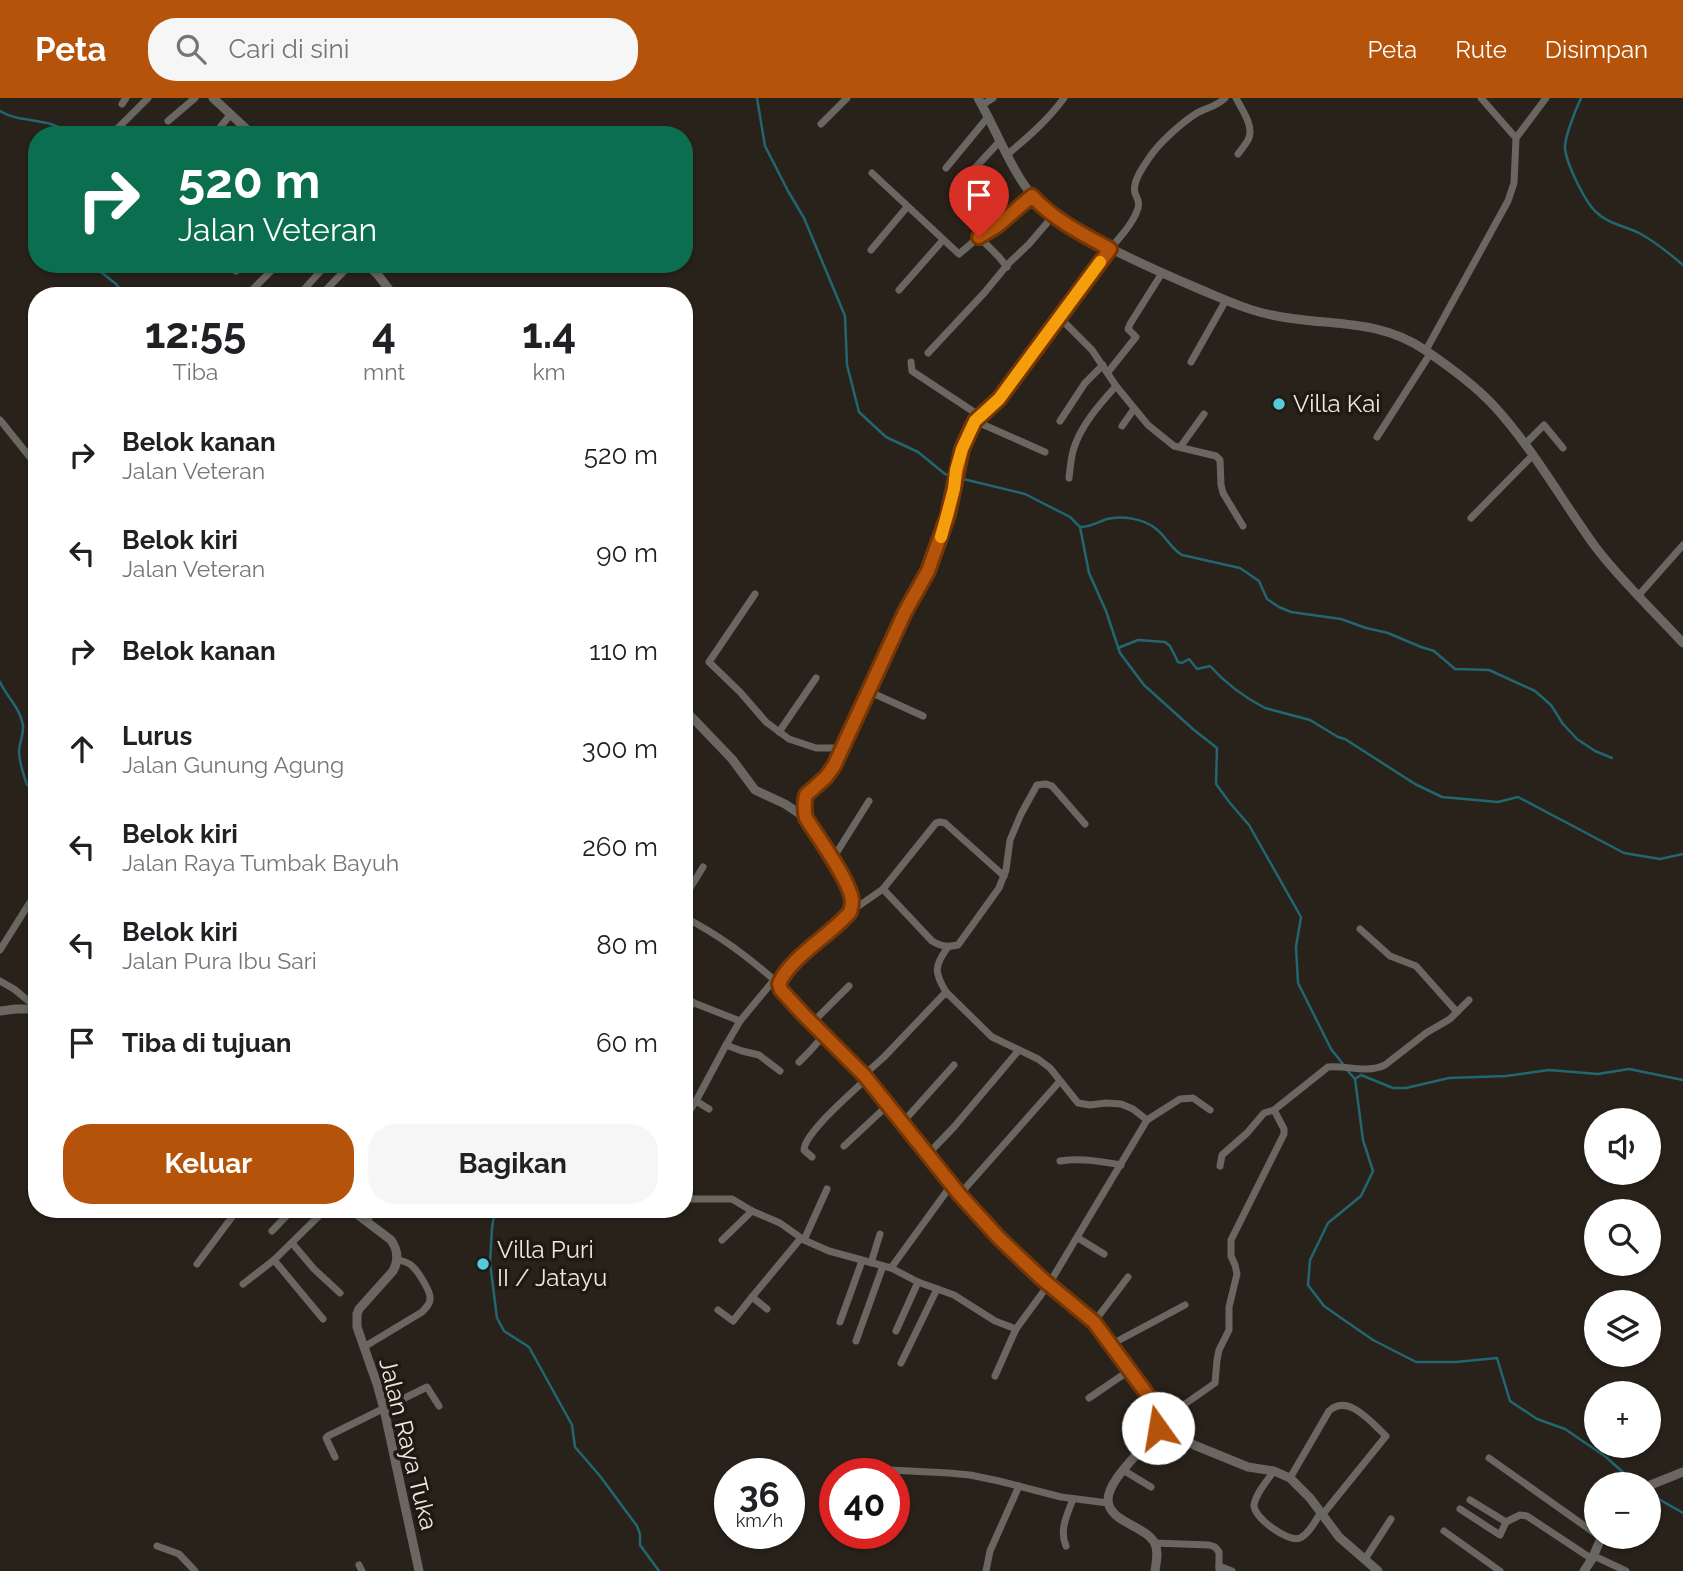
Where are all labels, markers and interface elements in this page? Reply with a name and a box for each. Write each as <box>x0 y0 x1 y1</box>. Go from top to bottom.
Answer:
search box <box>148 18 638 81</box>
text: Peta <box>35 30 106 69</box>
icon: search <box>172 30 210 68</box>
text: Cari di sini <box>228 34 349 64</box>
text: Peta <box>1367 35 1417 64</box>
text: Rute <box>1455 35 1507 64</box>
text: Disimpan <box>1545 35 1648 64</box>
text: 520 m <box>178 152 320 209</box>
icon: right <box>63 154 154 245</box>
pin <box>949 165 1009 237</box>
icon: arrive <box>960 176 998 214</box>
text: Jalan Veteran <box>178 211 377 248</box>
text: 12:55 <box>145 309 246 358</box>
text: 4 <box>372 309 396 358</box>
text: 1.4 <box>522 309 576 358</box>
text: Tiba <box>173 358 218 385</box>
text: mnt <box>363 358 405 385</box>
text: km <box>532 358 566 385</box>
place label: Villa Kai <box>1293 389 1381 418</box>
marker: Villa Kai <box>1271 396 1287 412</box>
text: Belok kanan <box>122 427 276 457</box>
icon: right <box>63 436 101 474</box>
text: 520 m <box>584 440 658 470</box>
text: Jalan Veteran <box>122 457 265 484</box>
text: Belok kiri <box>122 525 238 555</box>
icon: left <box>63 534 101 572</box>
text: 90 m <box>596 538 658 568</box>
text: Jalan Veteran <box>122 555 265 582</box>
icon: right <box>63 632 101 670</box>
text: Belok kanan <box>122 636 276 666</box>
text: 110 m <box>589 636 658 666</box>
text: Lurus <box>122 721 192 751</box>
icon: ahead <box>63 730 101 768</box>
text: 300 m <box>582 734 658 764</box>
text: Jalan Gunung Agung <box>122 751 344 778</box>
text: Belok kiri <box>122 819 238 849</box>
icon: left <box>63 828 101 866</box>
text: 260 m <box>582 832 658 862</box>
text: Jalan Raya Tumbak Bayuh <box>122 849 399 876</box>
text: Belok kiri <box>122 917 238 947</box>
icon: left <box>63 926 101 964</box>
text: 80 m <box>596 930 658 960</box>
text: Jalan Pura Ibu Sari <box>122 947 317 974</box>
icon: arrive <box>63 1024 101 1062</box>
text: Tiba di tujuan <box>122 1028 292 1058</box>
text: 60 m <box>596 1028 658 1058</box>
map controls <box>1584 1108 1661 1549</box>
button: sound <box>1584 1108 1661 1185</box>
button: Keluar <box>63 1124 354 1204</box>
button: Bagikan <box>368 1124 658 1204</box>
button: search <box>1584 1199 1661 1276</box>
place label: Villa Puri II / Jatayu <box>497 1235 607 1292</box>
marker: Villa Puri II / Jatayu <box>475 1256 491 1272</box>
button: layers <box>1584 1290 1661 1367</box>
street label: Jalan Raya Tuka <box>373 1355 444 1533</box>
button: + <box>1584 1381 1661 1458</box>
position arrow <box>1121 1391 1195 1465</box>
speed limit sign: 40 <box>819 1458 910 1549</box>
button: − <box>1584 1472 1661 1549</box>
text: 36 <box>739 1474 780 1515</box>
text: km/h <box>736 1510 783 1531</box>

